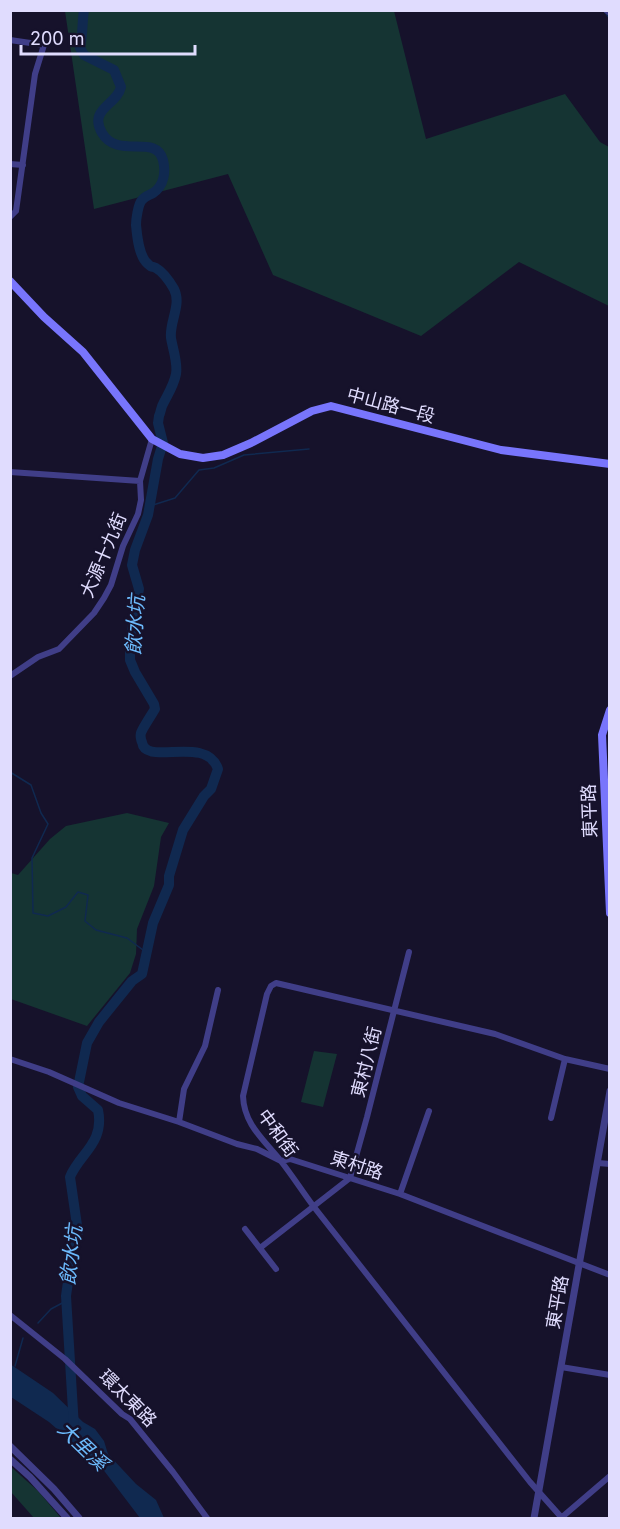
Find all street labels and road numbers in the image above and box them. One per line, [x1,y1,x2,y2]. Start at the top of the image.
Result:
street label: 中山路一段 [345,383,437,427]
street label: 大源十九街 [76,509,130,601]
street label: 東平路 [578,784,600,838]
street label: 東村八街 [347,1025,385,1099]
street label: 中和街 [254,1105,302,1161]
street label: 東村路 [328,1147,386,1183]
street label: 東平路 [542,1274,572,1330]
street label: 環太東路 [95,1365,161,1431]

